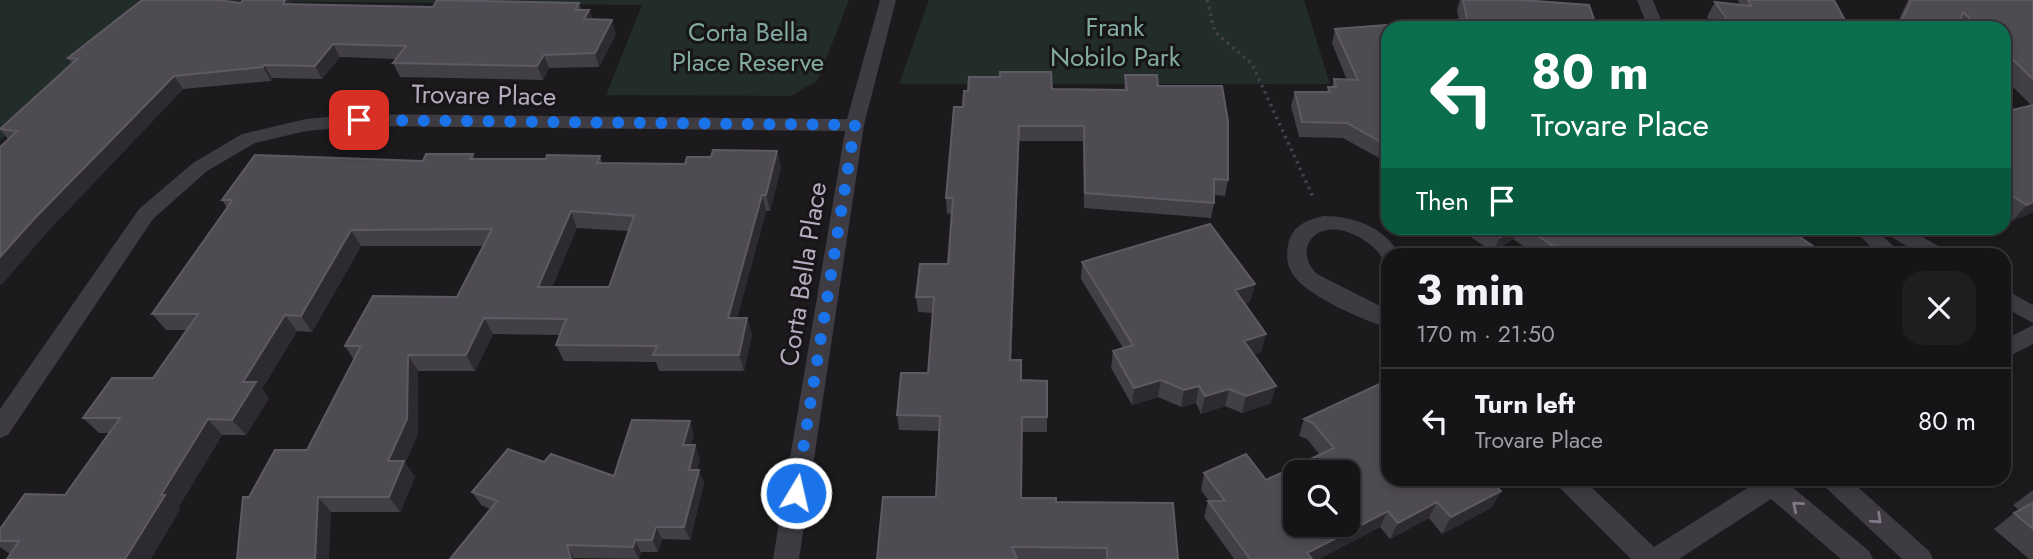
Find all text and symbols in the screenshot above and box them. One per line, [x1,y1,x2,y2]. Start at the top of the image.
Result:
park label: Frank Nobilo Park [1050,8,1181,76]
park label: Corta Bella Place Reserve [672,13,824,81]
text: 80 m [1531,37,1649,107]
icon: left [1416,49,1507,140]
street label: Trovare Place [411,75,557,115]
pin [329,90,389,150]
icon: arrive [340,101,378,139]
text: Trovare Place [1531,102,1709,148]
street label: Corta Bella Place [770,179,836,369]
text: Then [1416,182,1469,220]
icon: arrive [1483,182,1521,220]
text: 3 min [1416,260,1525,321]
button: close [1902,271,1976,345]
text: 170 m · 21:50 [1416,317,1555,351]
text: Turn left [1475,385,1575,423]
icon: left [1416,402,1454,440]
text: 80 m [1918,402,1976,440]
text: Trovare Place [1475,423,1603,457]
position arrow [759,456,833,530]
map controls [1283,460,1360,537]
button: search [1283,460,1360,537]
one-way arrow [1792,502,1805,514]
one-way arrow [1869,511,1882,524]

